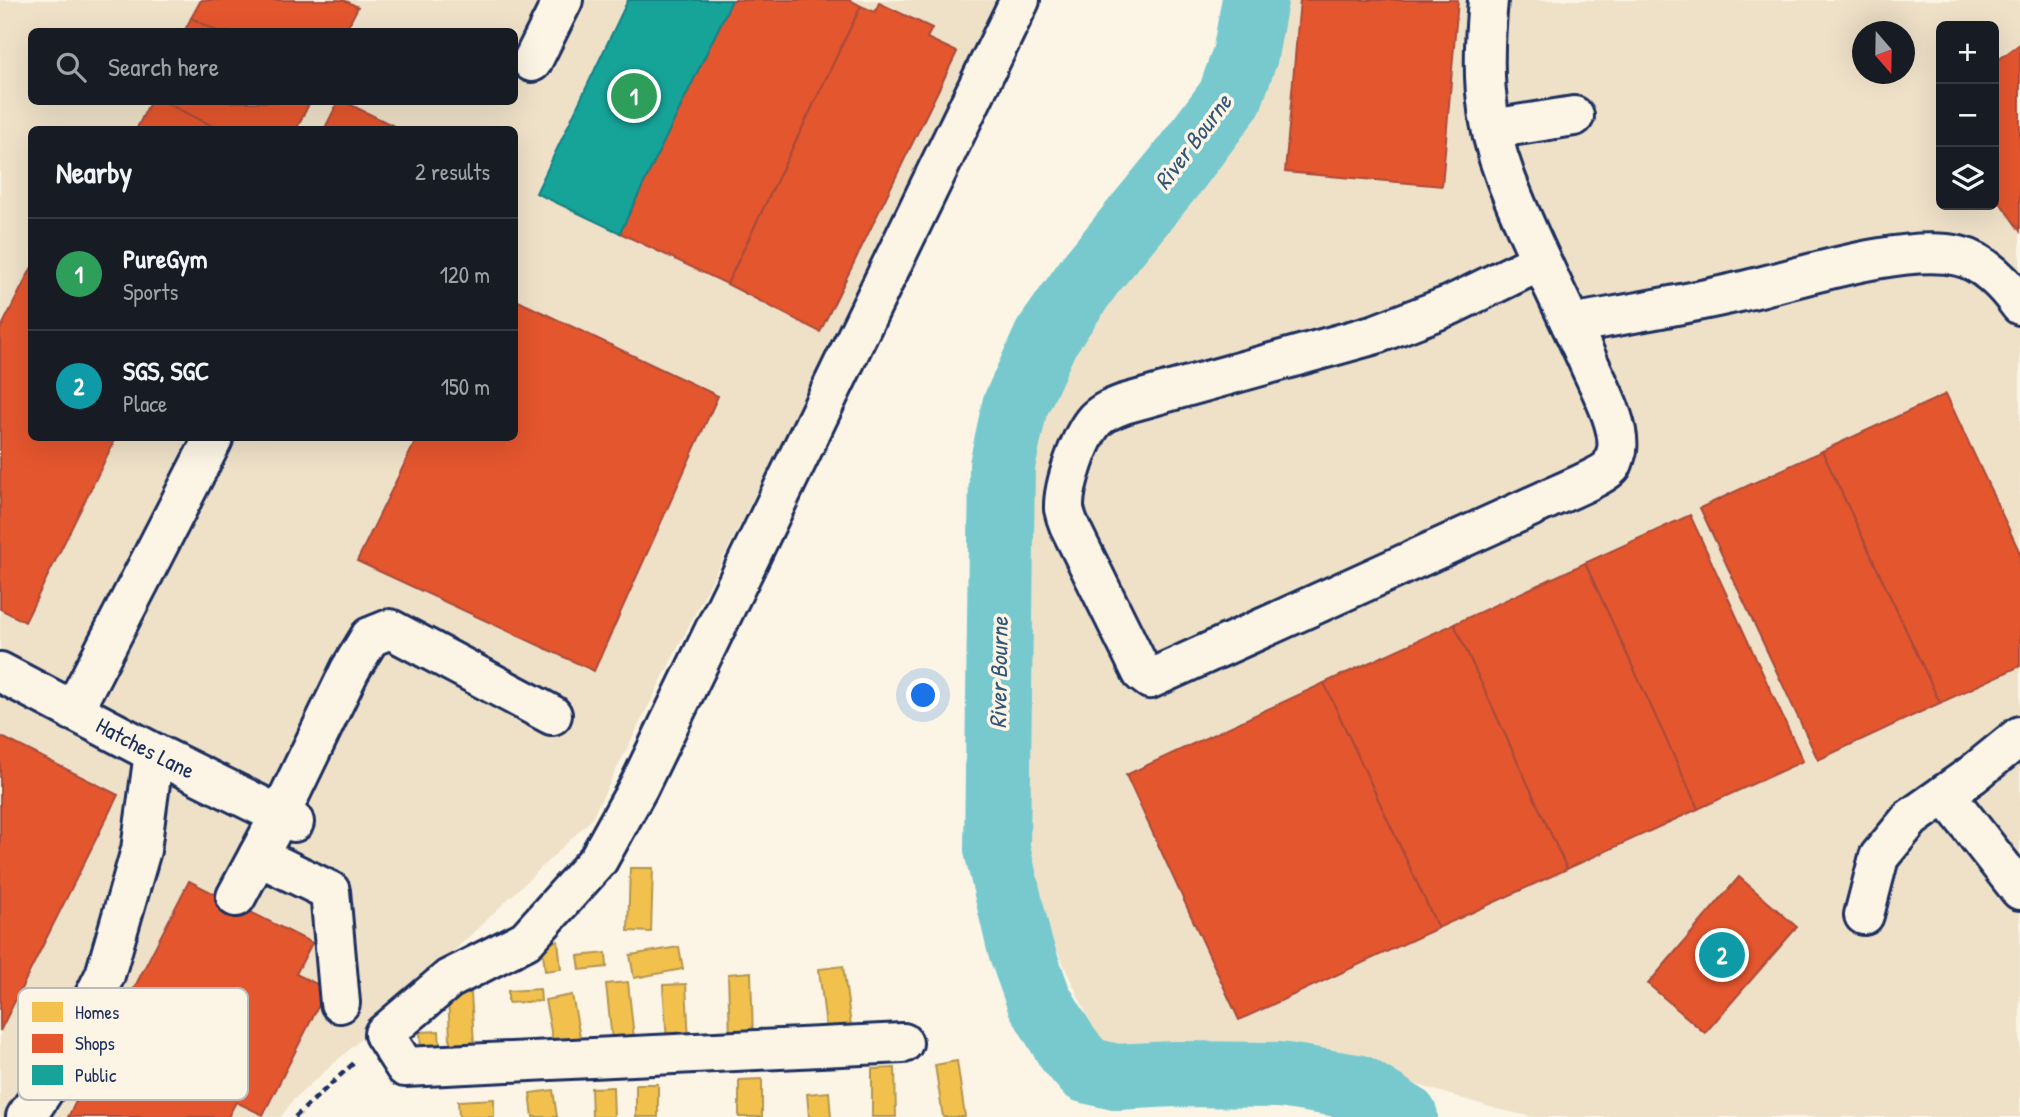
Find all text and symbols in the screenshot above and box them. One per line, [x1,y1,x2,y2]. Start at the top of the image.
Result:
north arrow [1852,21,1915,84]
map controls [1936,21,1999,210]
button: + [1936,21,1999,84]
search box [28,28,518,105]
icon: search [52,48,90,86]
text: Search here [108,49,219,84]
pin: 1 [611,70,657,122]
button: − [1936,84,1999,147]
water label: River Bourne [1146,86,1239,195]
button: layers [1936,147,1999,210]
text: Nearby [56,152,132,192]
text: 2 results [415,156,490,187]
text: PureGym [123,241,207,276]
text: 1 [75,259,83,290]
text: 120 m [440,259,490,290]
text: Sports [123,276,178,307]
text: SGS, SGC [123,353,209,388]
text: 2 [74,371,84,402]
text: 150 m [441,371,490,402]
text: Place [123,388,167,419]
water label: River Bourne [981,616,1015,729]
your location [906,678,940,712]
street label: Hatches Lane [91,709,200,786]
pin: 2 [1699,929,1745,981]
legend [18,988,248,1100]
text: Homes [75,999,119,1025]
text: Shops [75,1030,115,1056]
text: Public [75,1062,117,1088]

